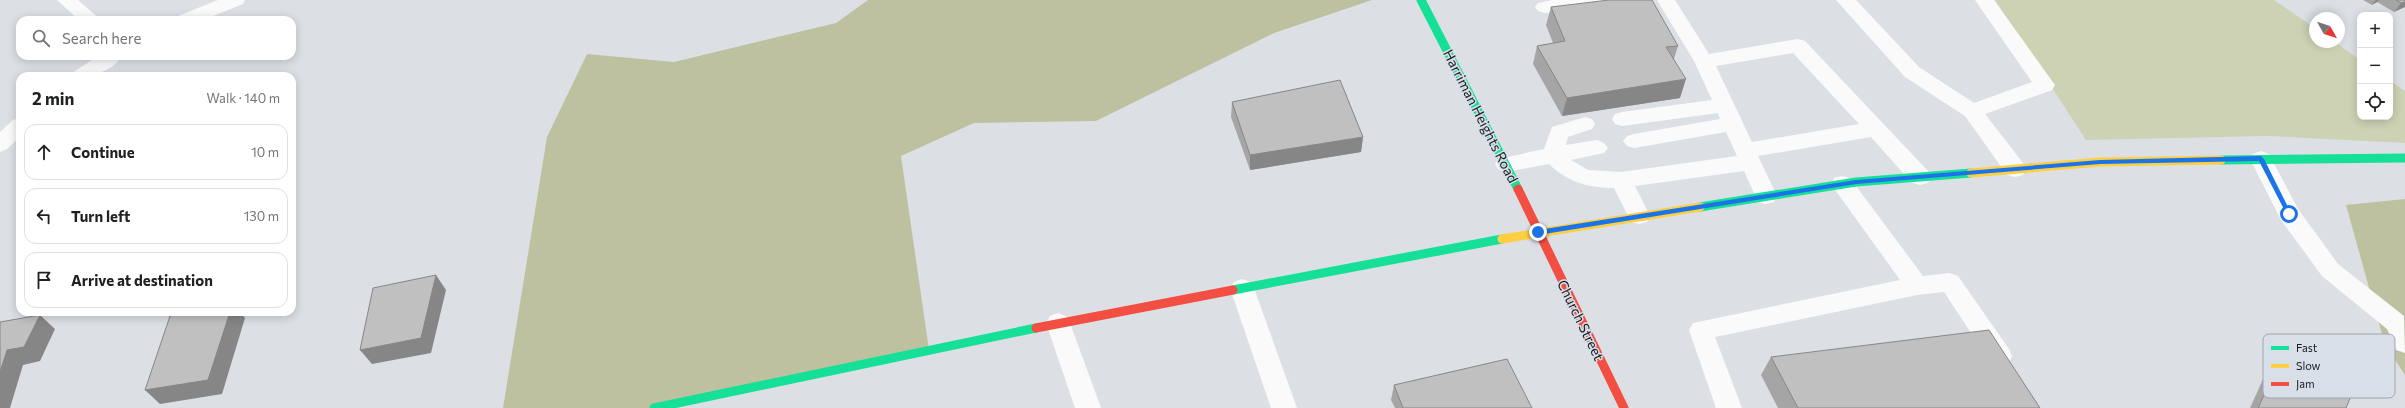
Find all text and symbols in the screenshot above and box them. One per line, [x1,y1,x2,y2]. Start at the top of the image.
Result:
north arrow [2309,12,2345,48]
map controls [2357,12,2393,120]
button: + [2357,12,2393,48]
search box [16,16,296,60]
icon: search [30,27,52,49]
text: Search here [62,29,141,47]
street label: Harriman Heights Road [1440,46,1522,186]
button: − [2357,48,2393,84]
button: locate [2357,84,2393,120]
text: 2 min [32,88,74,109]
text: Walk · 140 m [207,90,280,106]
icon: ahead [33,141,55,163]
text: Continue [71,143,135,161]
text: 10 m [251,144,279,160]
icon: left [33,205,55,227]
route start [2280,205,2298,223]
text: Turn left [71,207,130,225]
text: 130 m [244,208,279,224]
route end [1529,223,1547,241]
icon: arrive [33,269,55,291]
text: Arrive at destination [71,271,213,289]
street label: Church Street [1554,277,1608,363]
legend [2263,334,2395,398]
text: Fast [2296,341,2318,354]
text: Slow [2296,359,2321,372]
text: Jam [2296,377,2315,391]

